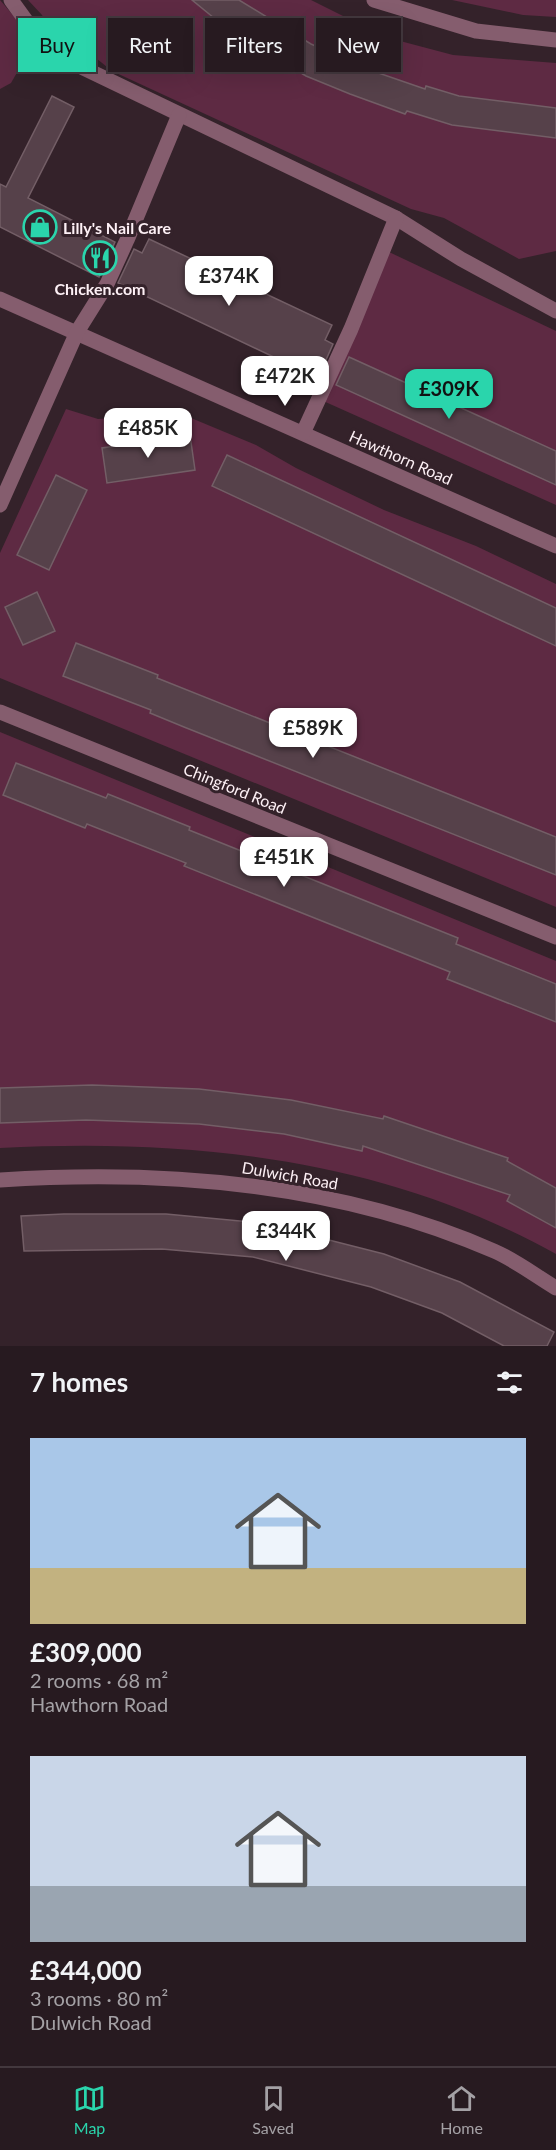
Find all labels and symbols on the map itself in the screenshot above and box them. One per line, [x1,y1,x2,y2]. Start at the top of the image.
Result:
shop icon: Lilly's Nail Care [22,209,58,245]
place label: Lilly's Nail Care [63,218,171,237]
restaurant icon: Chicken.com [82,240,118,276]
pin: £374K [187,256,271,307]
place label: Chicken.com [54,279,146,298]
pin: £472K [243,356,327,407]
pin: £309K [407,369,491,420]
pin: £485K [106,408,190,459]
street label: Hawthorn Road [347,426,455,488]
pin: £589K [271,708,355,759]
street label: Chingford Road [181,759,289,817]
pin: £451K [242,837,326,888]
street label: Dulwich Road [240,1157,340,1193]
pin: £344K [244,1211,328,1262]

